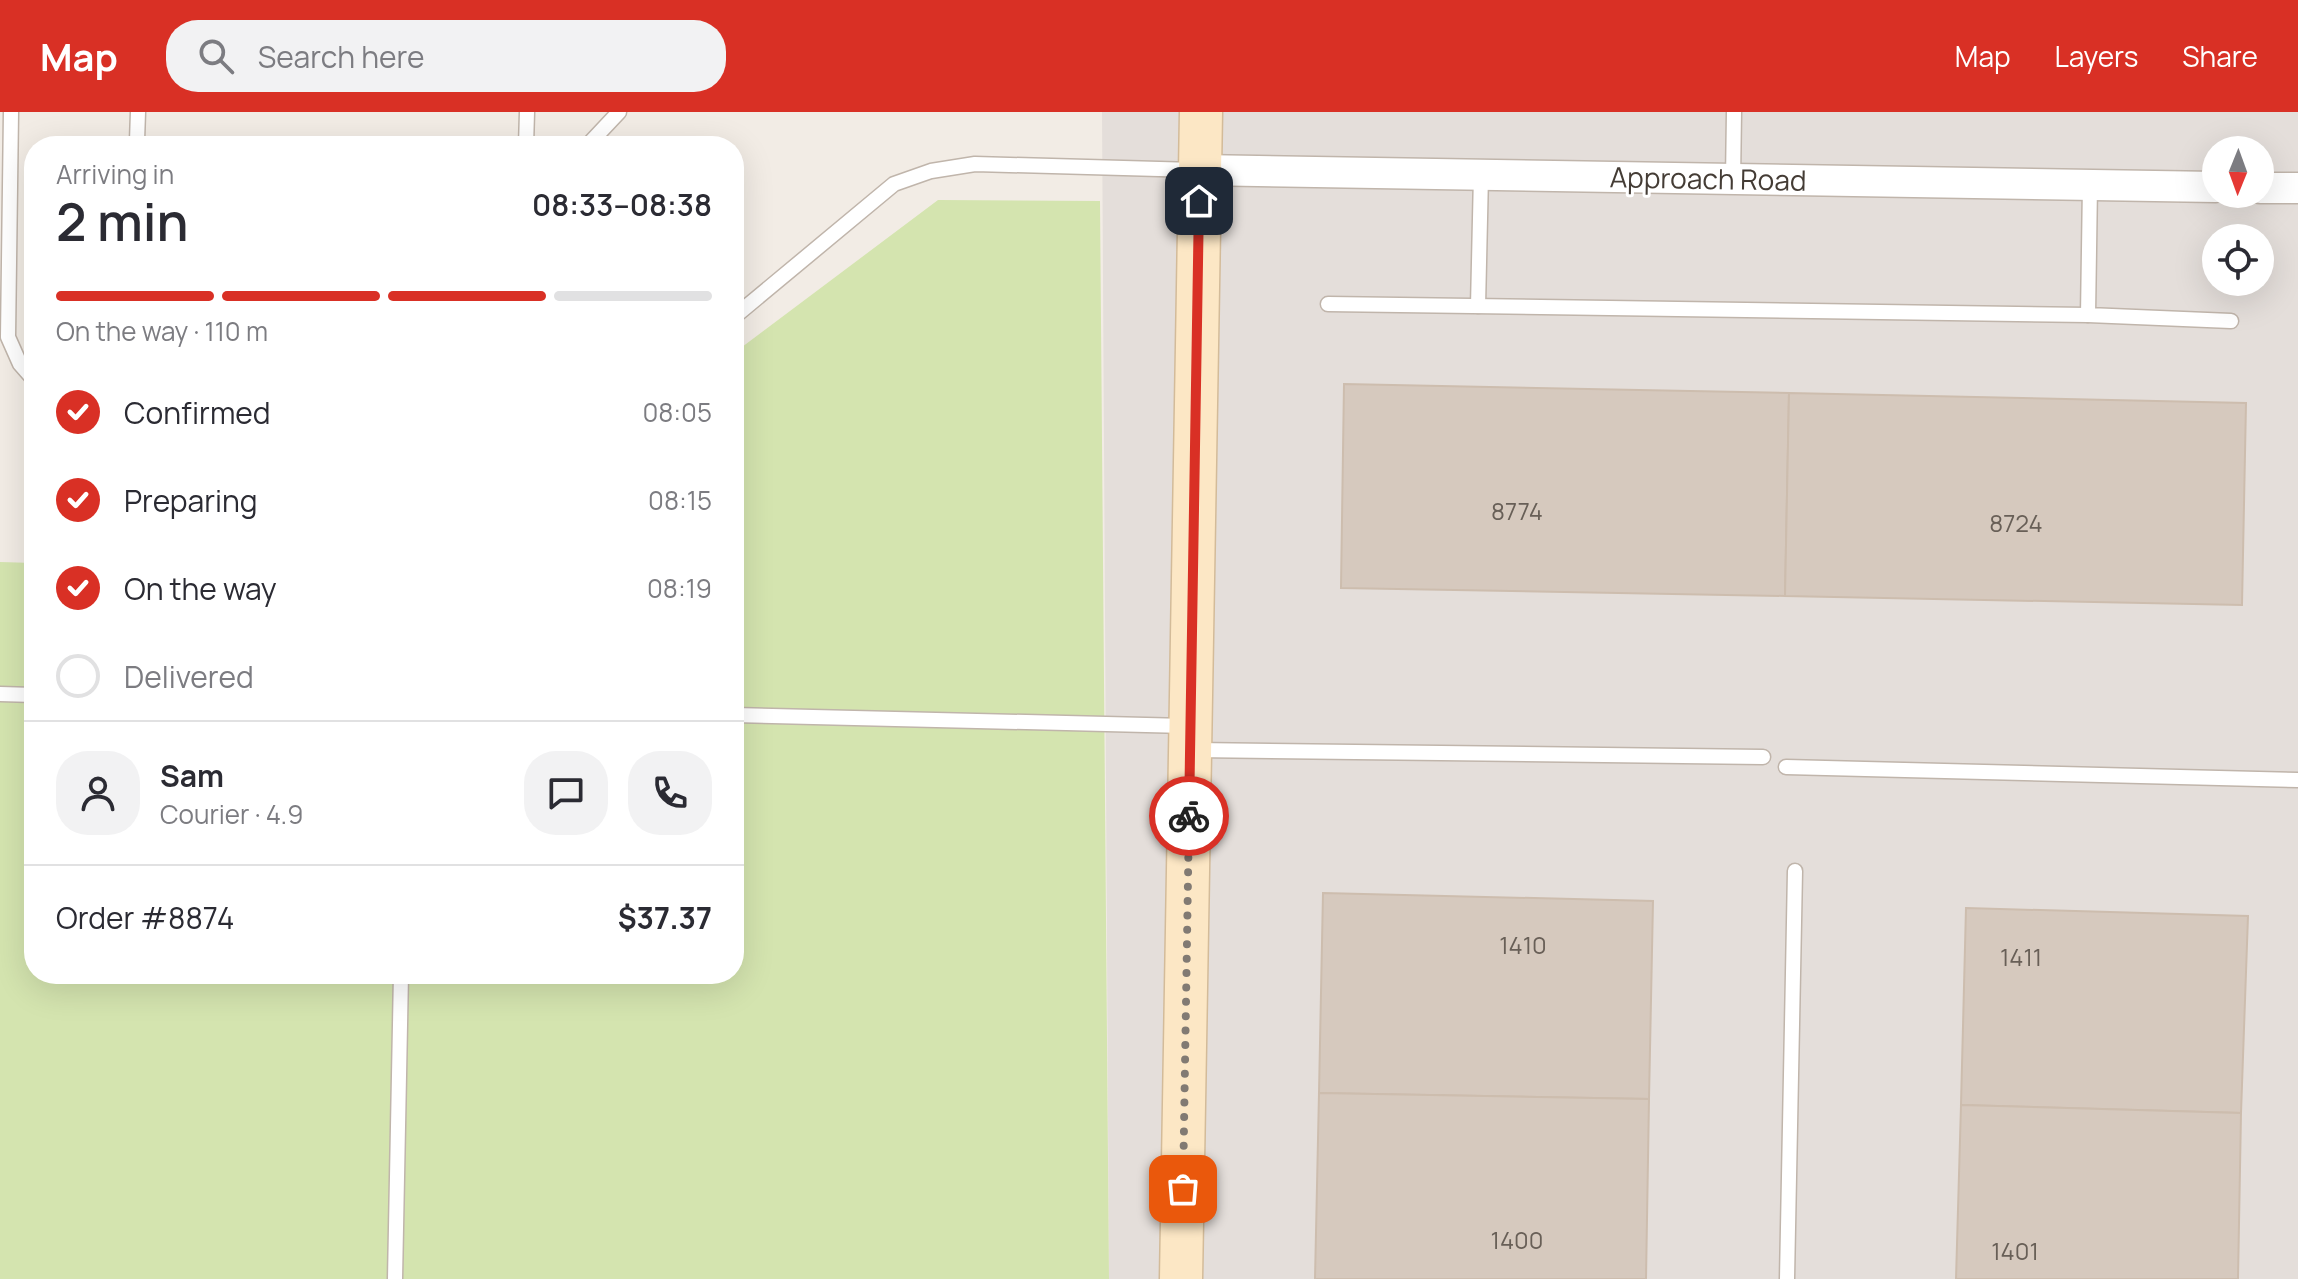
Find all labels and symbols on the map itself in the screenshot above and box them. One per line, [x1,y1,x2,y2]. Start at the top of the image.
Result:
north arrow [2202,136,2274,208]
street label: Approach Road [1609,157,1807,199]
pin [1165,167,1233,235]
house number: 8774 [1491,494,1543,527]
house number: 8724 [1989,506,2043,539]
courier [1149,776,1229,856]
house number: 1410 [1499,928,1547,961]
house number: 1411 [2000,940,2042,973]
pin [1149,1155,1217,1223]
house number: 1400 [1491,1223,1543,1256]
house number: 1401 [1991,1234,2039,1267]

